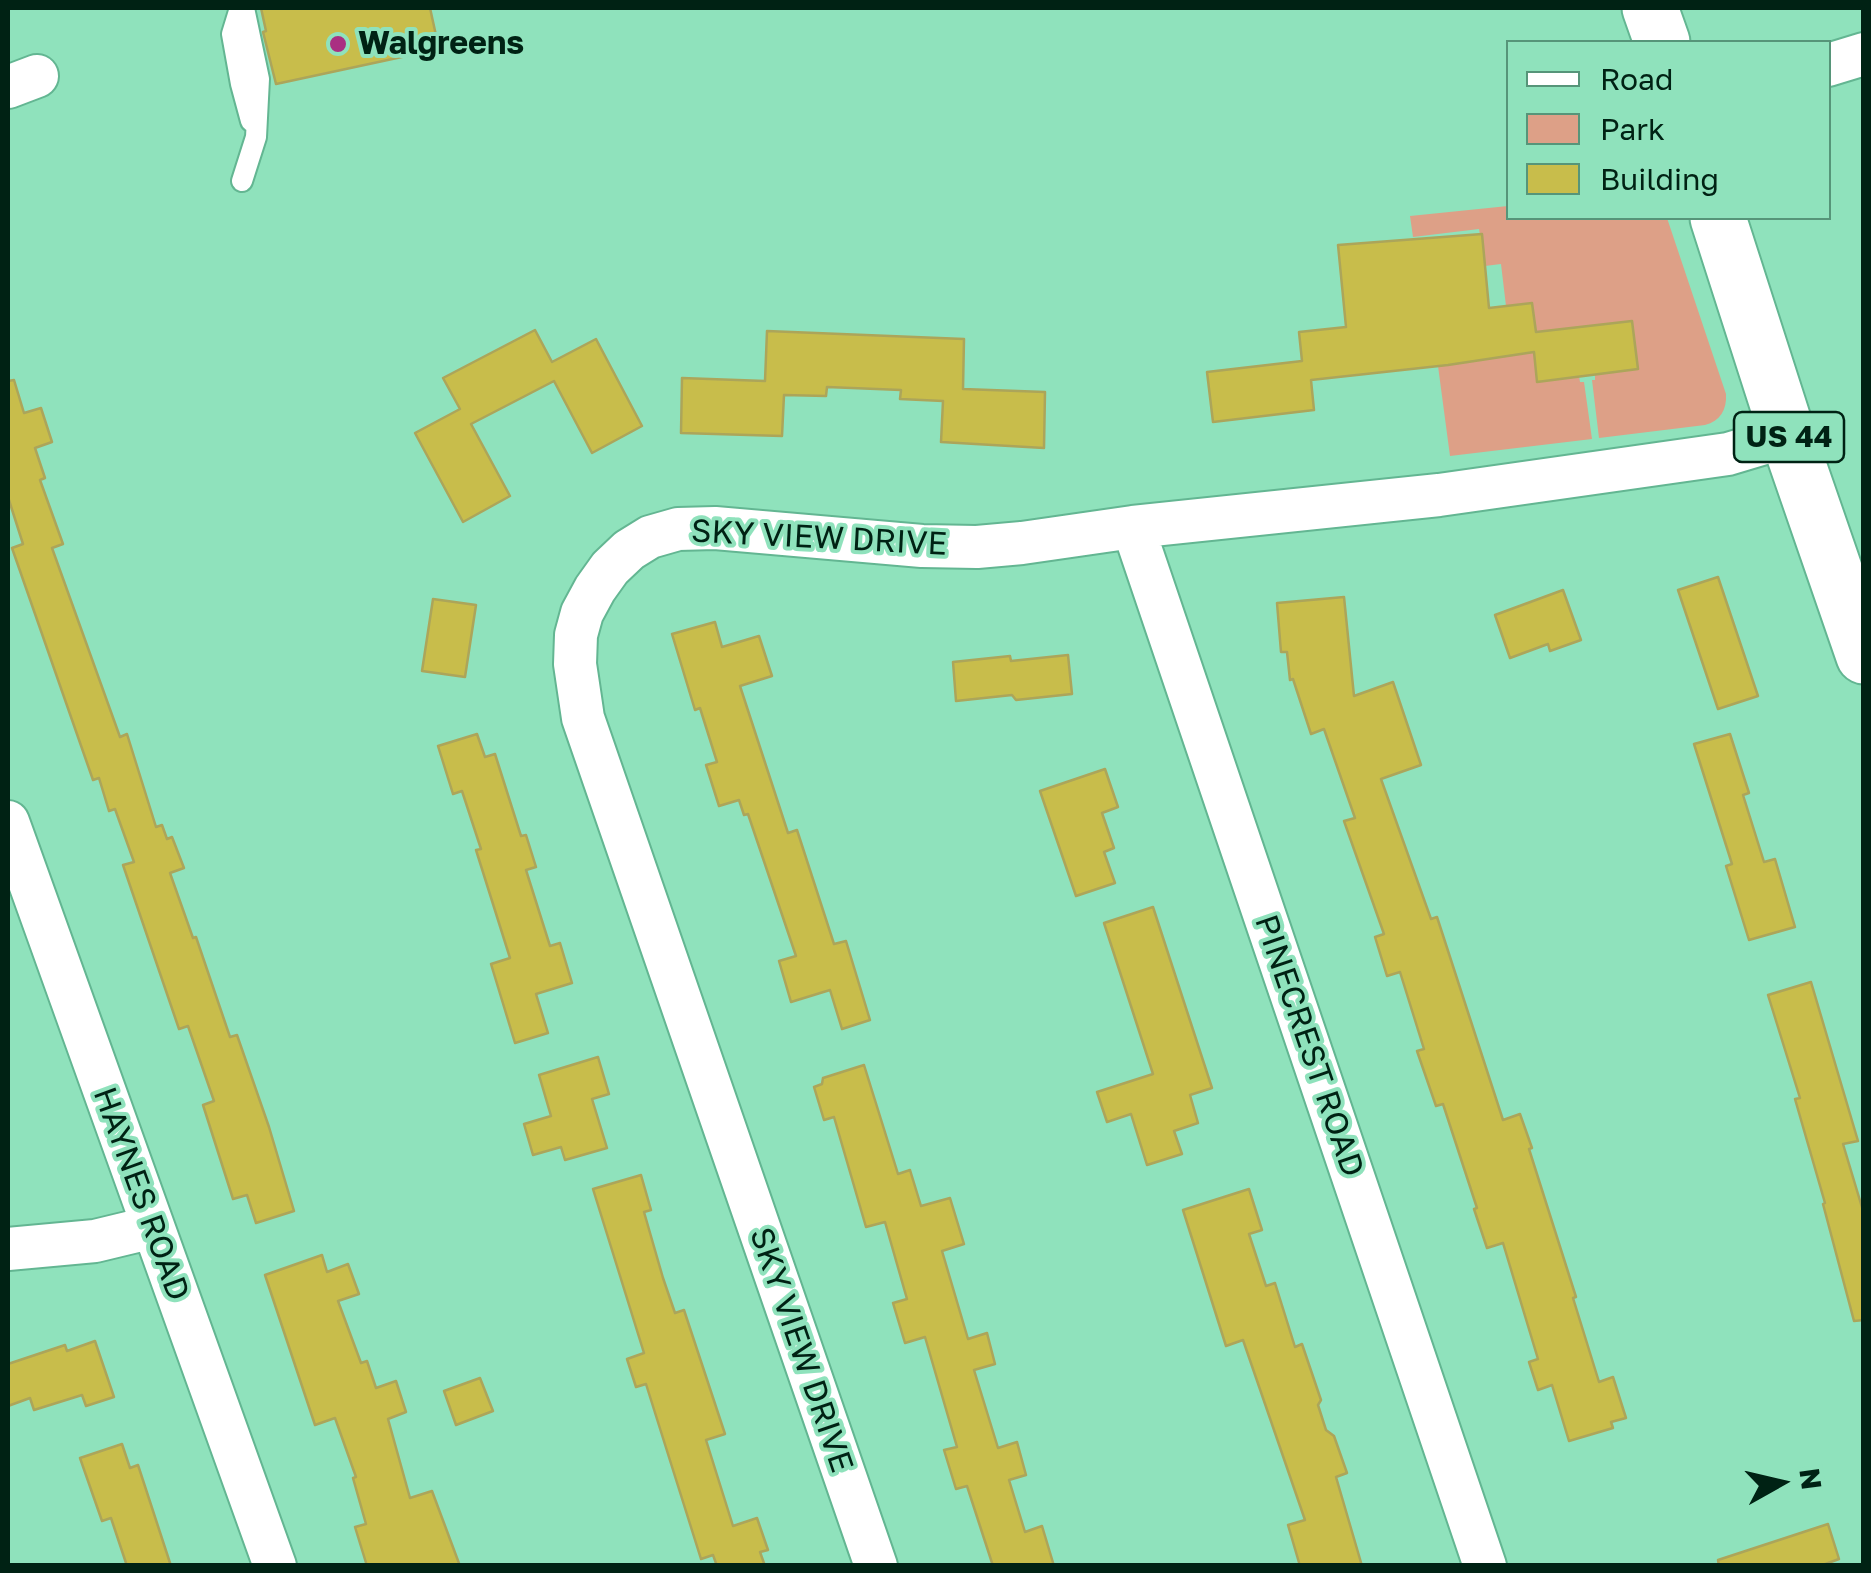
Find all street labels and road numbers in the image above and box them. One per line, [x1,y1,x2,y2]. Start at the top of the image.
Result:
road number: US 44 [1734,412,1844,462]
street label: SKY VIEW DRIVE [690,512,948,564]
street label: PINECREST ROAD [1246,910,1372,1182]
street label: HAYNES ROAD [85,1082,197,1306]
street label: SKY VIEW DRIVE [741,1223,861,1477]

